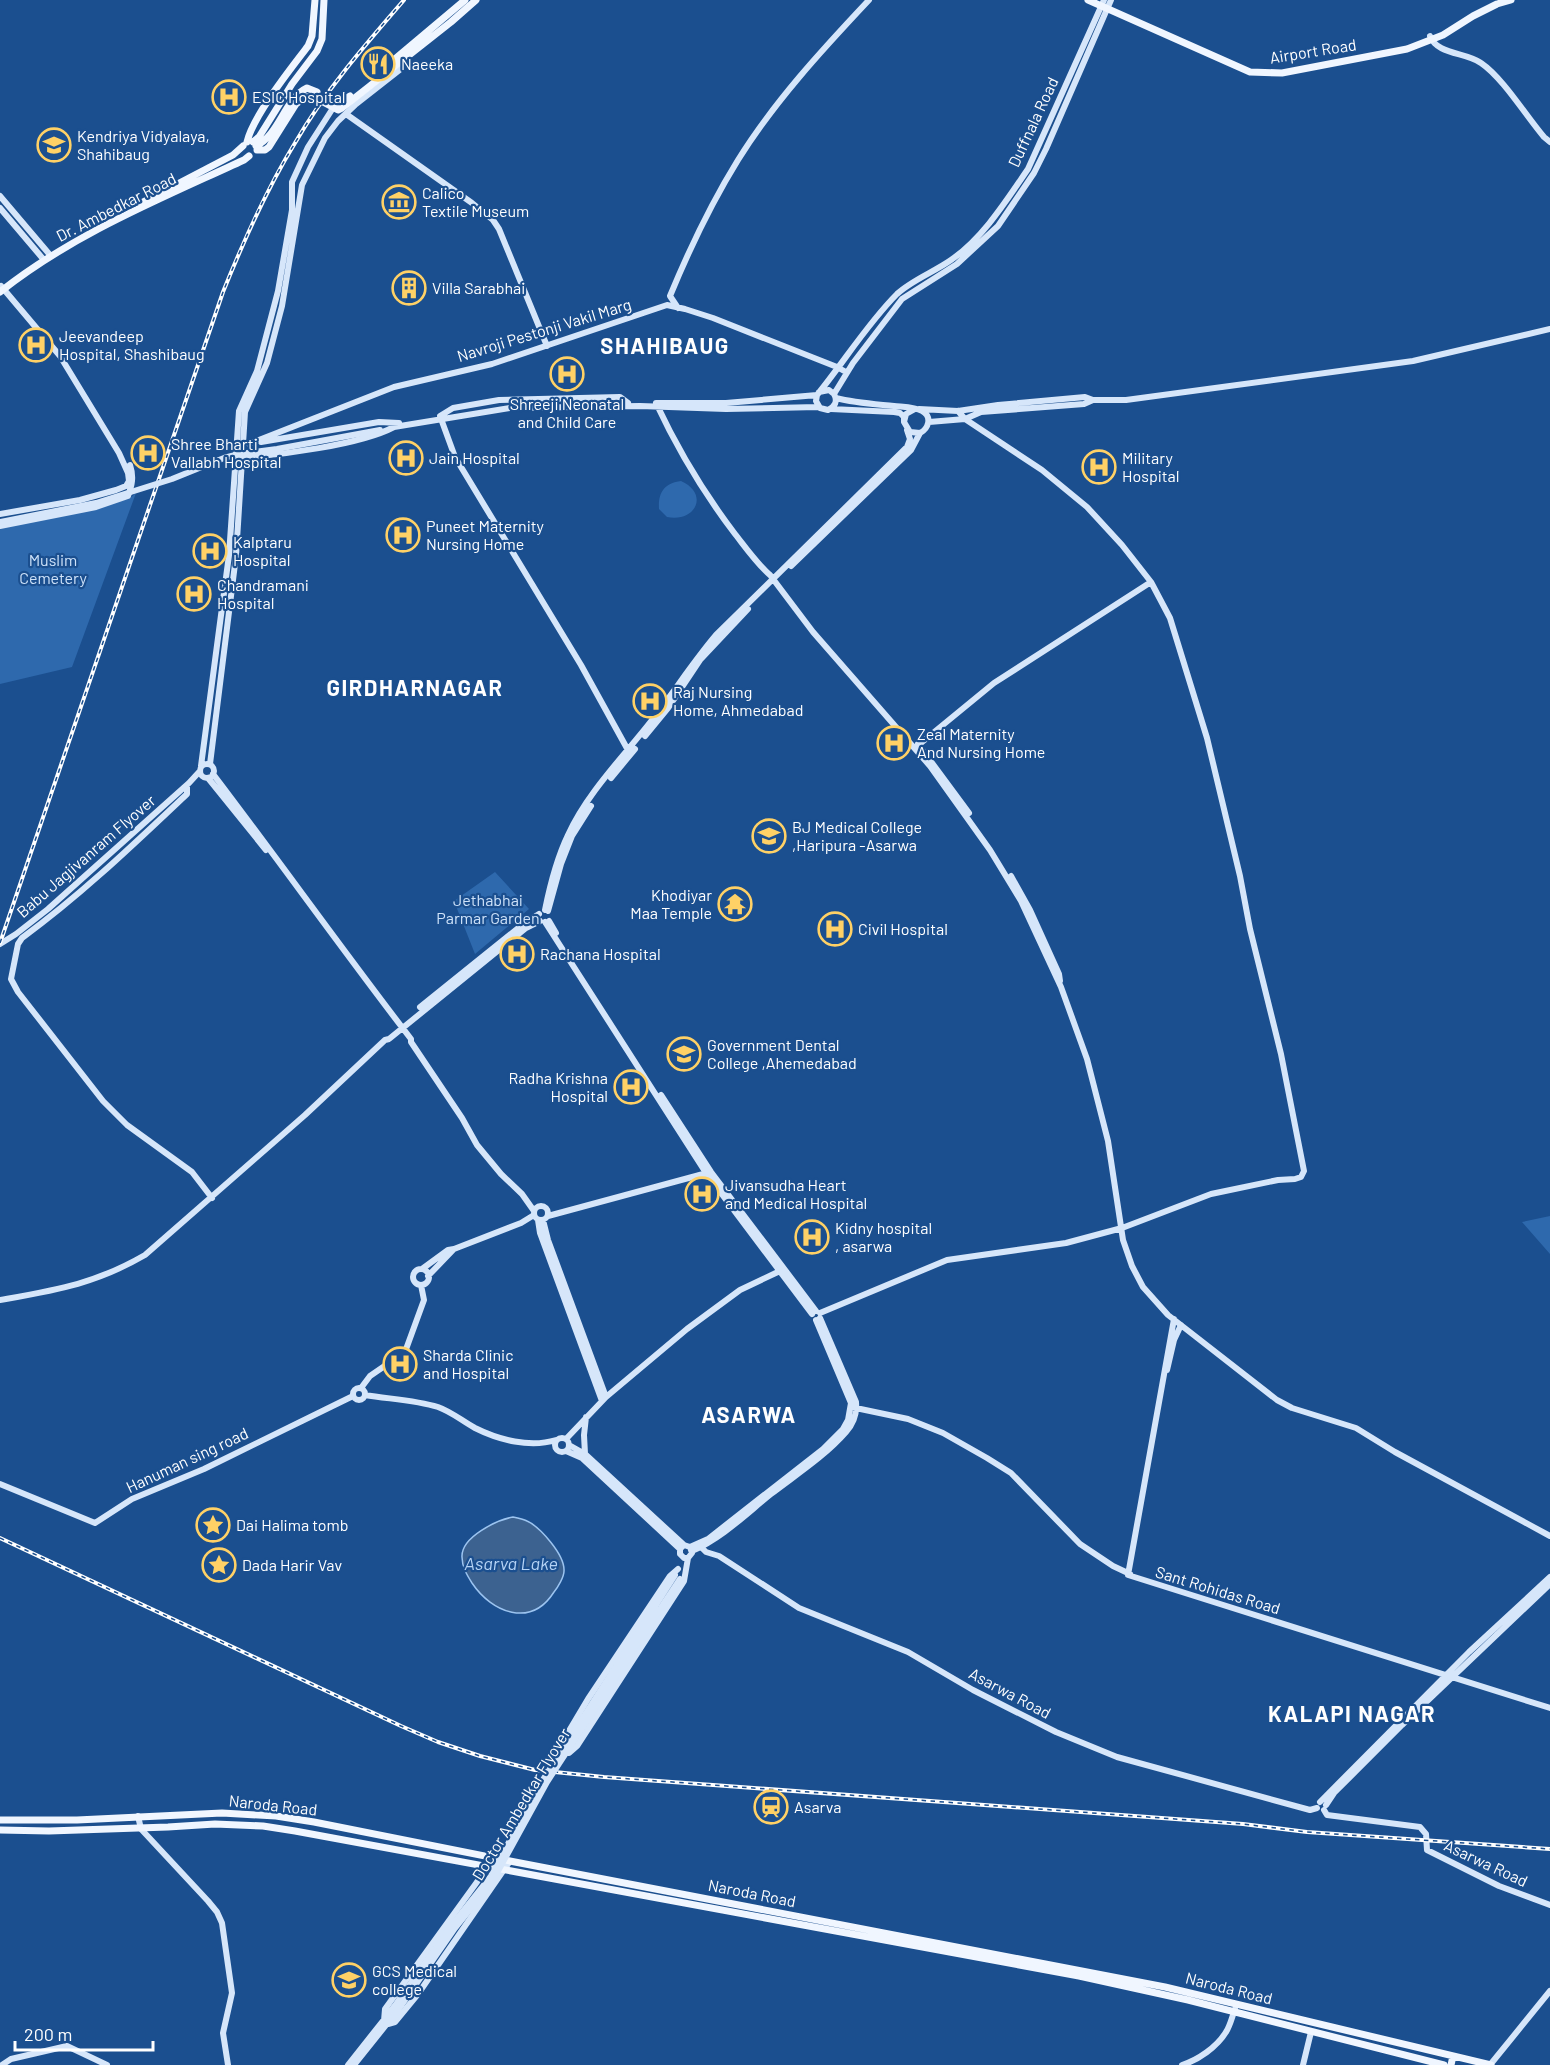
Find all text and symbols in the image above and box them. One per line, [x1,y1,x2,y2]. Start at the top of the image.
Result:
street label: Airport Road [1268,34,1358,67]
restaurant icon: Naeeka [360,46,396,82]
place label: Naeeka [401,54,453,73]
street label: Duffnala Road [1003,74,1062,170]
hospital icon: ESIC Hospital [211,79,247,115]
place label: ESIC Hospital [252,87,346,106]
place label: Kendriya Vidyalaya, Shahibaug [77,126,210,163]
school or university icon: Kendriya Vidyalaya, Shahibaug [36,127,72,163]
street label: Dr. Ambedkar Road [53,168,179,245]
place label: Calico Textile Museum [422,183,529,220]
museum icon: Calico Textile Museum [381,184,417,220]
building icon: Villa Sarabhai [391,270,427,306]
place label: Villa Sarabhai [432,278,525,297]
street label: Navroji Pestonji Vakil Marg [454,294,633,365]
place label: Jeevandeep Hospital, Shashibaug [59,326,205,363]
hospital icon: Jeevandeep Hospital, Shashibaug [18,327,54,363]
district label: SHAHIBAUG [600,332,730,358]
hospital icon: Shreeji Neonatal and Child Care [549,356,585,392]
place label: Shreeji Neonatal and Child Care [510,394,624,431]
place label: Shree Bharti Vallabh Hospital [171,434,281,471]
hospital icon: Shree Bharti Vallabh Hospital [130,435,166,471]
hospital icon: Jain Hospital [388,440,424,476]
place label: Jain Hospital [429,448,520,467]
place label: Military Hospital [1122,448,1179,485]
hospital icon: Military Hospital [1081,449,1117,485]
place label: Puneet Maternity Nursing Home [426,516,545,553]
hospital icon: Puneet Maternity Nursing Home [385,517,421,553]
place label: Kalptaru Hospital [233,532,292,569]
hospital icon: Kalptaru Hospital [192,533,228,569]
park label: Muslim Cemetery [19,550,87,587]
place label: Chandramani Hospital [217,575,309,612]
hospital icon: Chandramani Hospital [176,576,212,612]
district label: GIRDHARNAGAR [327,674,503,700]
place label: Raj Nursing Home, Ahmedabad [673,682,803,719]
hospital icon: Raj Nursing Home, Ahmedabad [632,683,668,719]
place label: Zeal Maternity And Nursing Home [917,724,1045,761]
hospital icon: Zeal Maternity And Nursing Home [876,725,912,761]
street label: Babu Jagjivanram Flyover [13,790,159,921]
place label: BJ Medical College ,Haripura -Asarwa [792,817,922,854]
school or university icon: BJ Medical College ,Haripura -Asarwa [751,818,787,854]
place label: Khodiyar Maa Temple [630,885,712,922]
temple icon: Khodiyar Maa Temple [717,886,753,922]
park label: Jethabhai Parmar Garden [436,890,540,927]
hospital icon: Civil Hospital [817,911,853,947]
place label: Civil Hospital [858,919,948,938]
hospital icon: Rachana Hospital [499,936,535,972]
place label: Rachana Hospital [540,944,661,963]
place label: Government Dental College ,Ahemedabad [707,1035,857,1072]
school or university icon: Government Dental College ,Ahemedabad [666,1036,702,1072]
place label: Radha Krishna Hospital [508,1068,608,1105]
hospital icon: Radha Krishna Hospital [613,1069,649,1105]
place label: Jivansudha Heart and Medical Hospital [725,1175,867,1212]
hospital icon: Jivansudha Heart and Medical Hospital [684,1176,720,1212]
place label: Kidny hospital , asarwa [835,1218,932,1255]
hospital icon: Kidny hospital , asarwa [794,1219,830,1255]
place label: Sharda Clinic and Hospital [423,1345,514,1382]
hospital icon: Sharda Clinic and Hospital [382,1346,418,1382]
district label: ASARWA [701,1401,797,1427]
street label: Hanuman sing road [123,1423,251,1496]
place icon: Dai Halima tomb [195,1507,231,1543]
place label: Dai Halima tomb [236,1515,349,1534]
place icon: Dada Harir Vav [201,1547,237,1583]
water label: Asarva Lake [464,1552,558,1574]
place label: Dada Harir Vav [242,1555,342,1574]
street label: Sant Rohidas Road [1153,1562,1283,1618]
street label: Asarwa Road [966,1663,1054,1722]
district label: KALAPI NAGAR [1268,1700,1436,1726]
street label: Doctor Ambedkar Flyover [468,1724,574,1883]
station icon: Asarva [753,1789,789,1825]
street label: Naroda Road [228,1790,318,1819]
place label: Asarva [794,1797,841,1816]
street label: Asarwa Road [1441,1835,1531,1890]
street label: Naroda Road [707,1875,798,1910]
place label: GCS Medical college [372,1961,457,1998]
school or university icon: GCS Medical college [331,1962,367,1998]
street label: Naroda Road [1184,1968,1275,2007]
scale bar [15,2014,153,2052]
text: 200 m [24,2023,72,2045]

